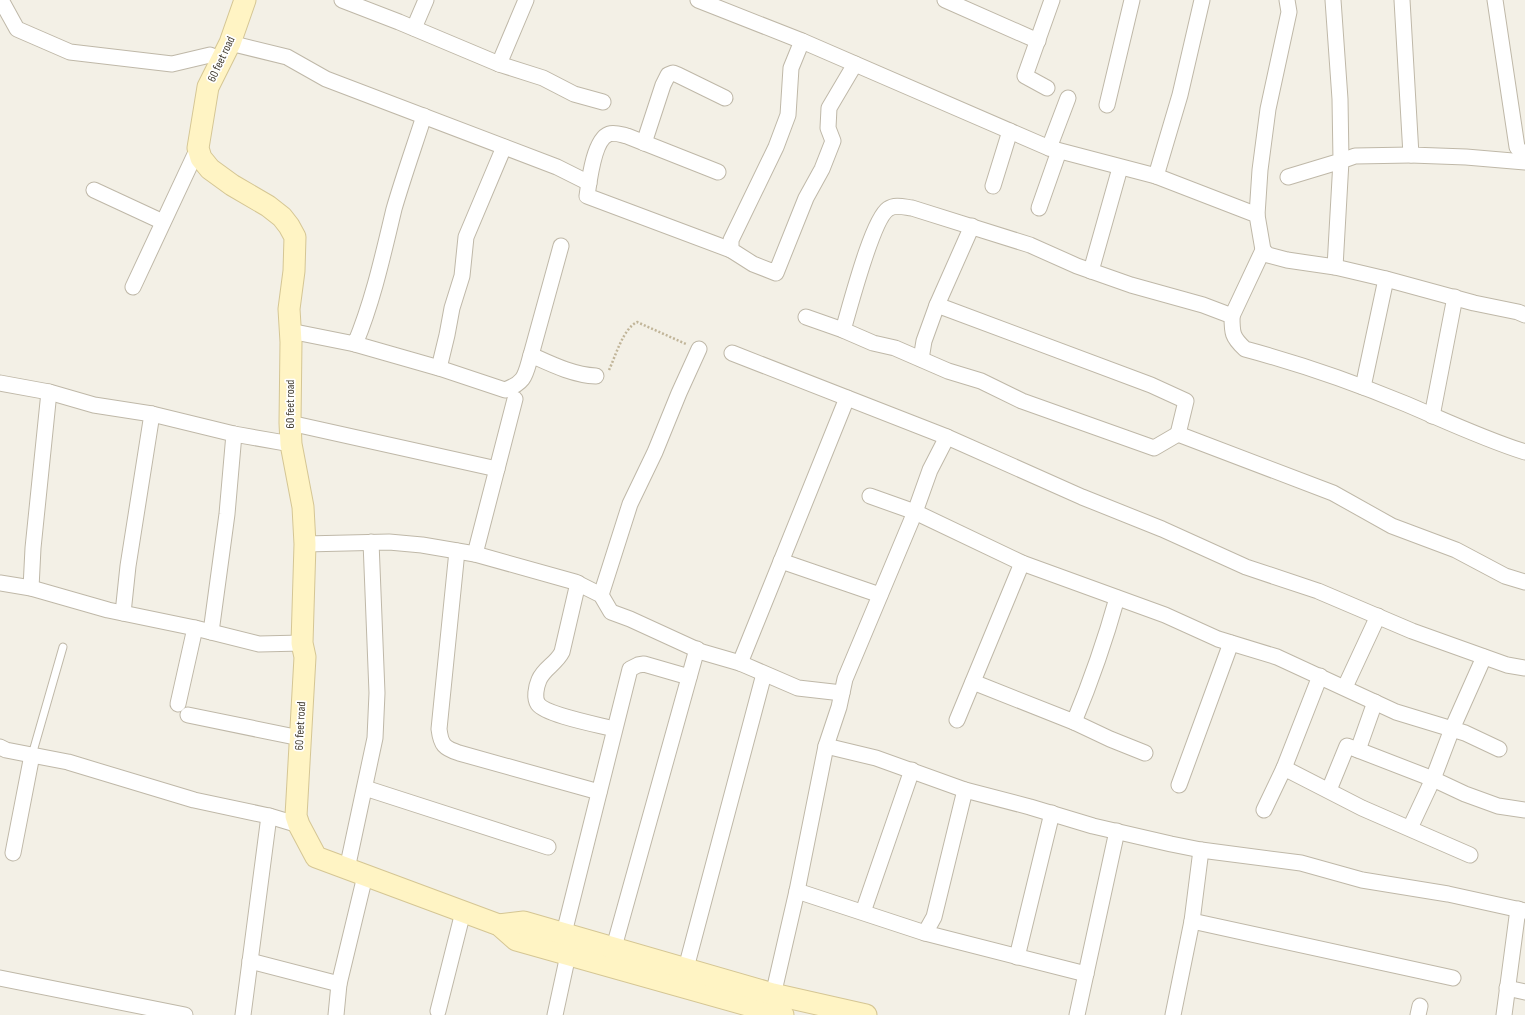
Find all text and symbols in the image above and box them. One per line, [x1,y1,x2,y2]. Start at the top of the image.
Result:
street label: 60 feet road [204,34,239,84]
street label: 60 feet road [283,380,298,428]
street label: 60 feet road [292,701,309,751]

